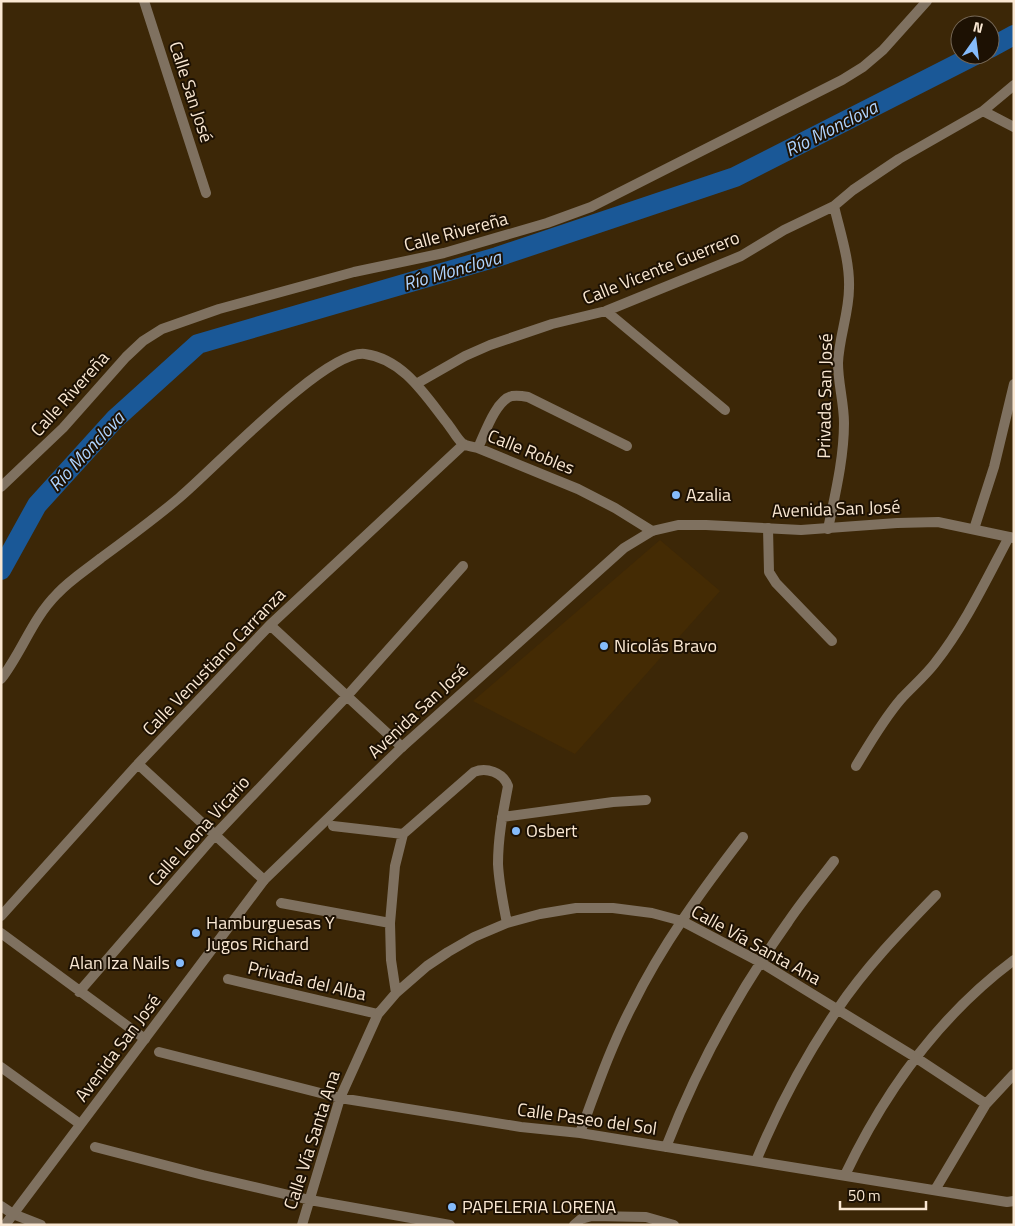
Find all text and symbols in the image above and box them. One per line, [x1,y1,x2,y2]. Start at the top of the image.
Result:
north arrow [950,15,1000,65]
text: N [971,16,986,38]
street label: Calle San José [162,38,220,146]
water label: Río Monclova [779,91,884,163]
street label: Calle Rivereña [401,205,511,258]
street label: Calle Vicente Guerrero [578,224,743,311]
water label: Río Monclova [400,241,506,297]
street label: Privada San José [810,333,839,459]
street label: Calle Rivereña [24,345,115,442]
water label: Río Monclova [41,403,132,497]
street label: Calle Robles [484,422,579,481]
place label: Azalia [686,481,731,508]
marker: Azalia [670,489,682,501]
street label: Avenida San José [771,493,901,524]
street label: Calle Venustiano Carranza [136,582,292,742]
place label: Nicolás Bravo [614,632,717,659]
marker: Nicolás Bravo [598,640,610,652]
street label: Avenida San José [361,657,474,764]
street label: Calle Leona Vicario [141,769,256,892]
place label: Osbert [526,817,578,844]
marker: Osbert [510,825,522,837]
street label: Calle Vía Santa Ana [686,898,826,991]
place label: Hamburguesas Y Jugos Richard [206,909,335,957]
marker: Hamburguesas Y Jugos Richard [190,927,202,939]
place label: Alan Iza Nails [69,949,170,976]
street label: Privada del Alba [245,954,369,1007]
marker: Alan Iza Nails [174,957,186,969]
street label: Avenida San José [68,988,167,1107]
street label: Calle Vía Santa Ana [276,1067,347,1213]
street label: Calle Paseo del Sol [515,1095,659,1142]
scale bar [840,1178,926,1210]
text: 50 m [848,1184,881,1207]
place label: PAPELERIA LORENA [462,1193,617,1220]
marker: PAPELERIA LORENA [446,1201,458,1213]

